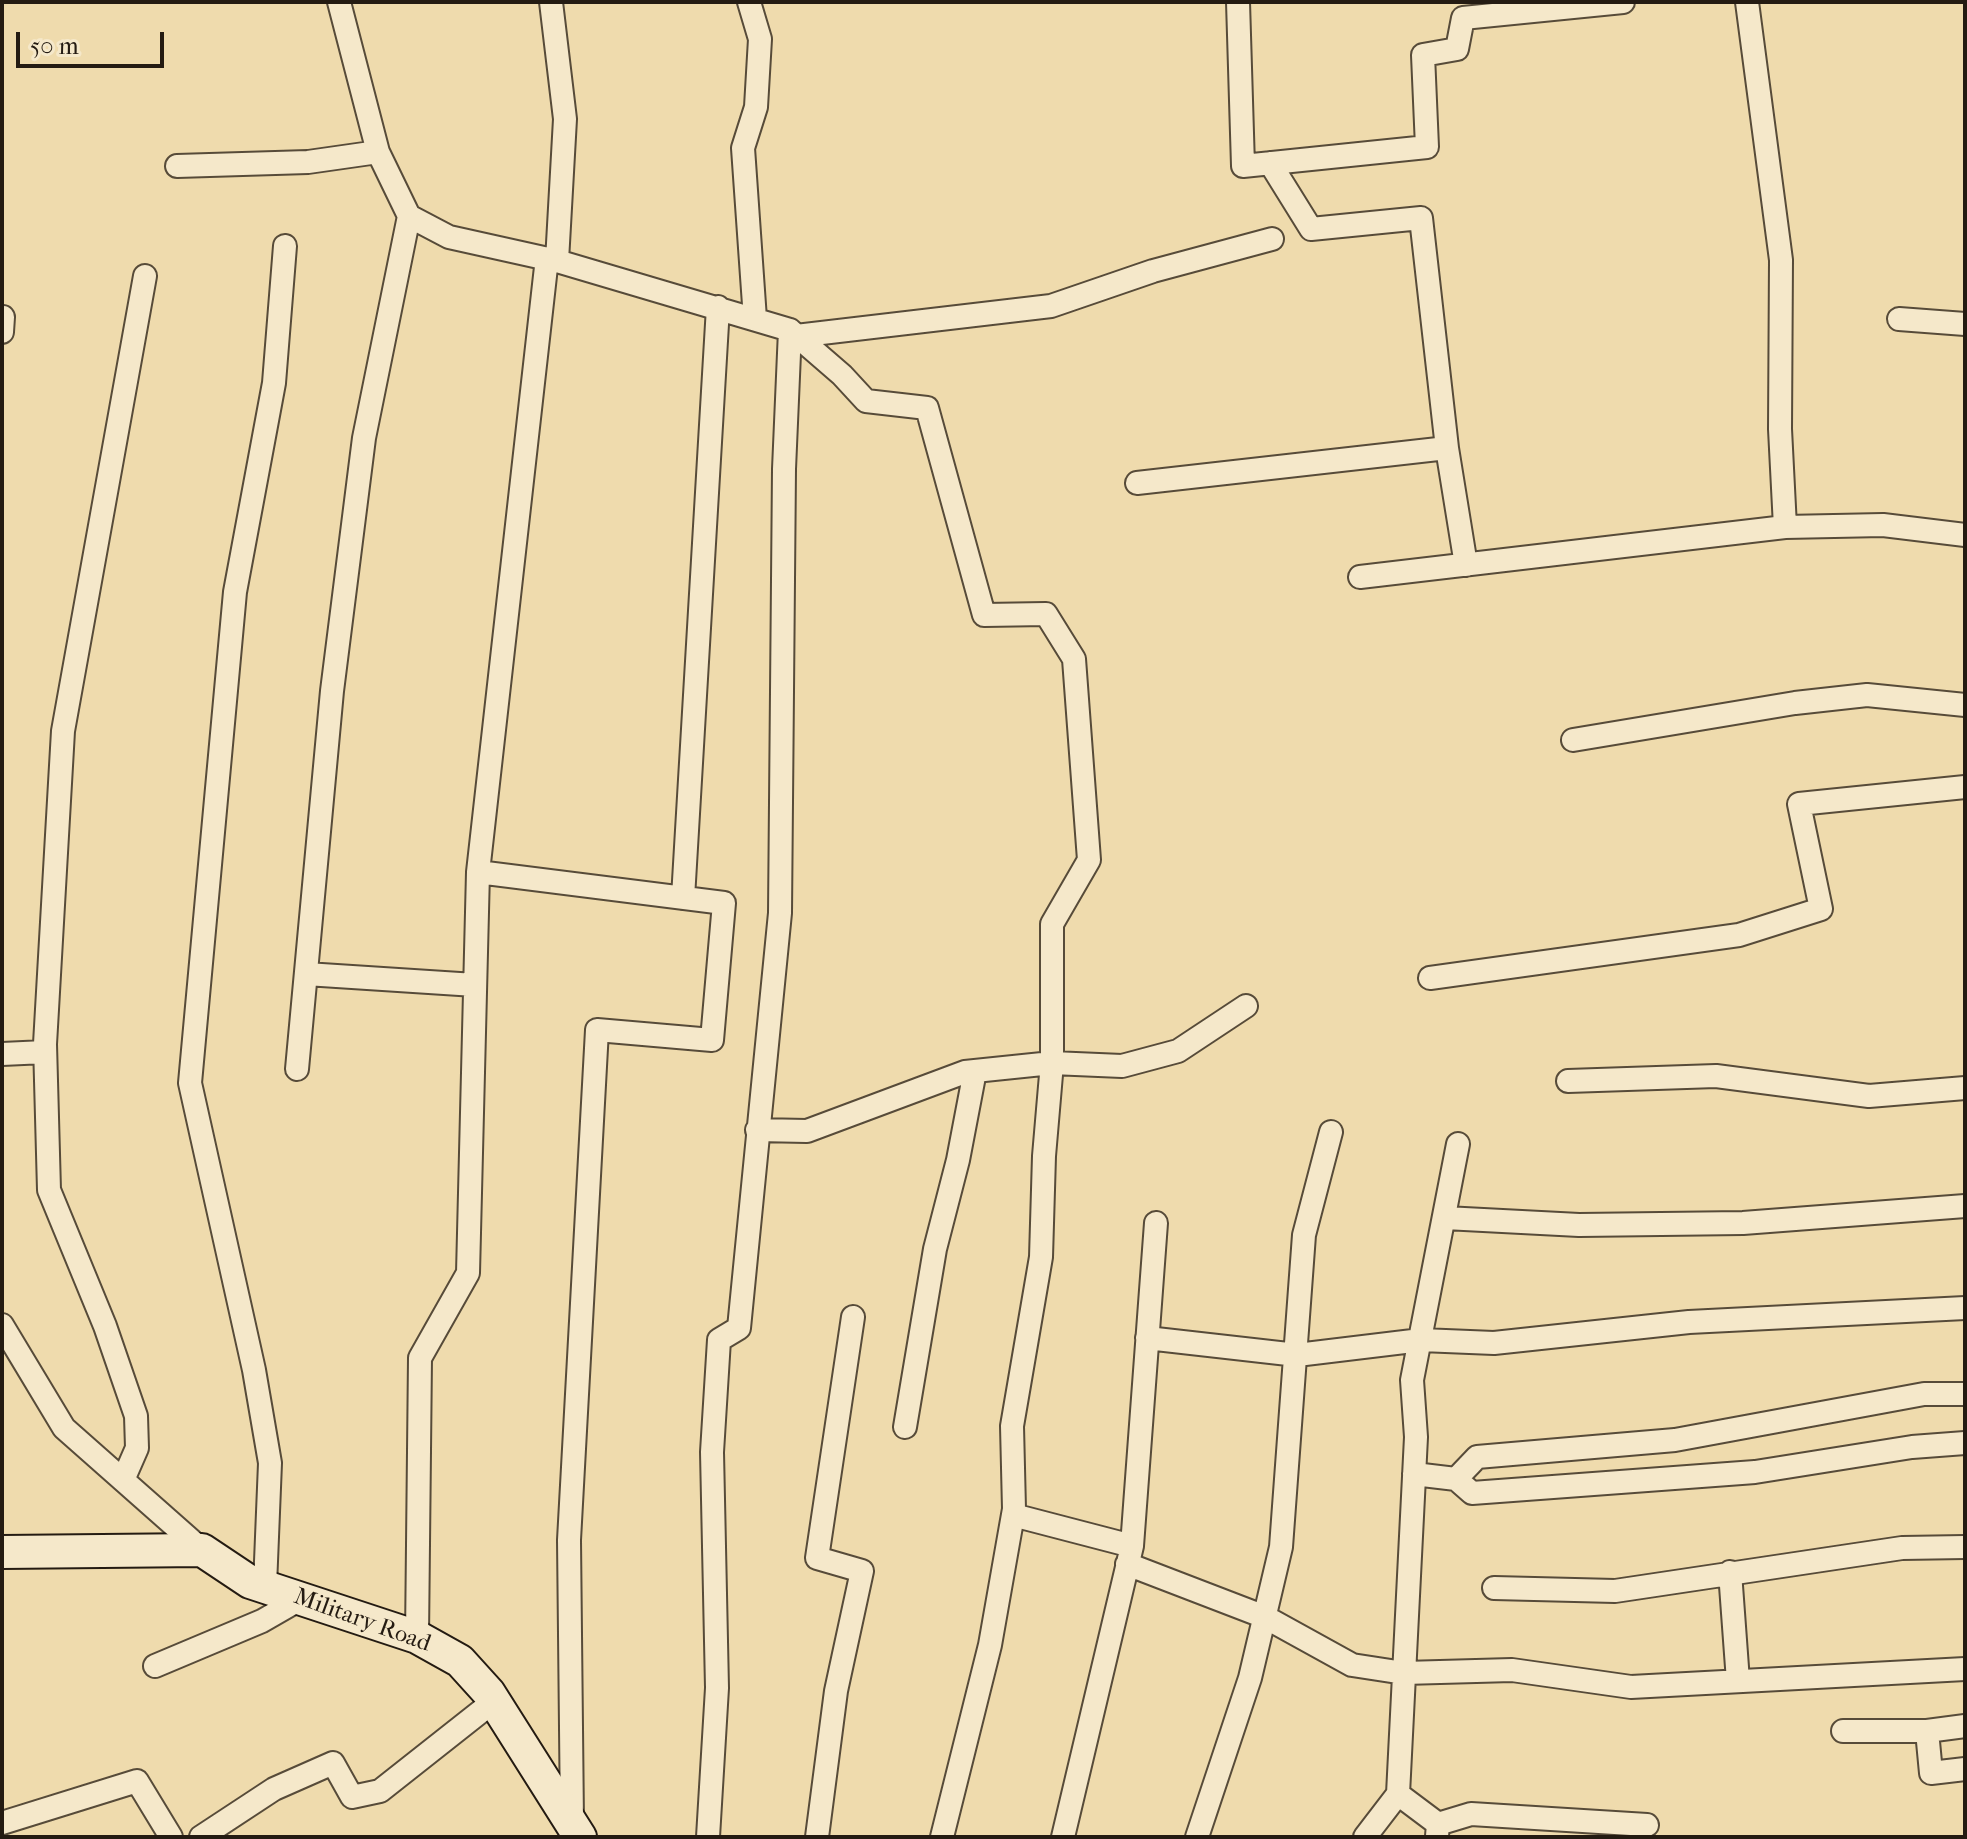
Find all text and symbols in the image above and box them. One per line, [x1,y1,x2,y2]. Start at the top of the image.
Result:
scale bar [20,16,168,66]
text: 50 m [30,32,79,60]
street label: Military Road [289,1583,435,1659]

